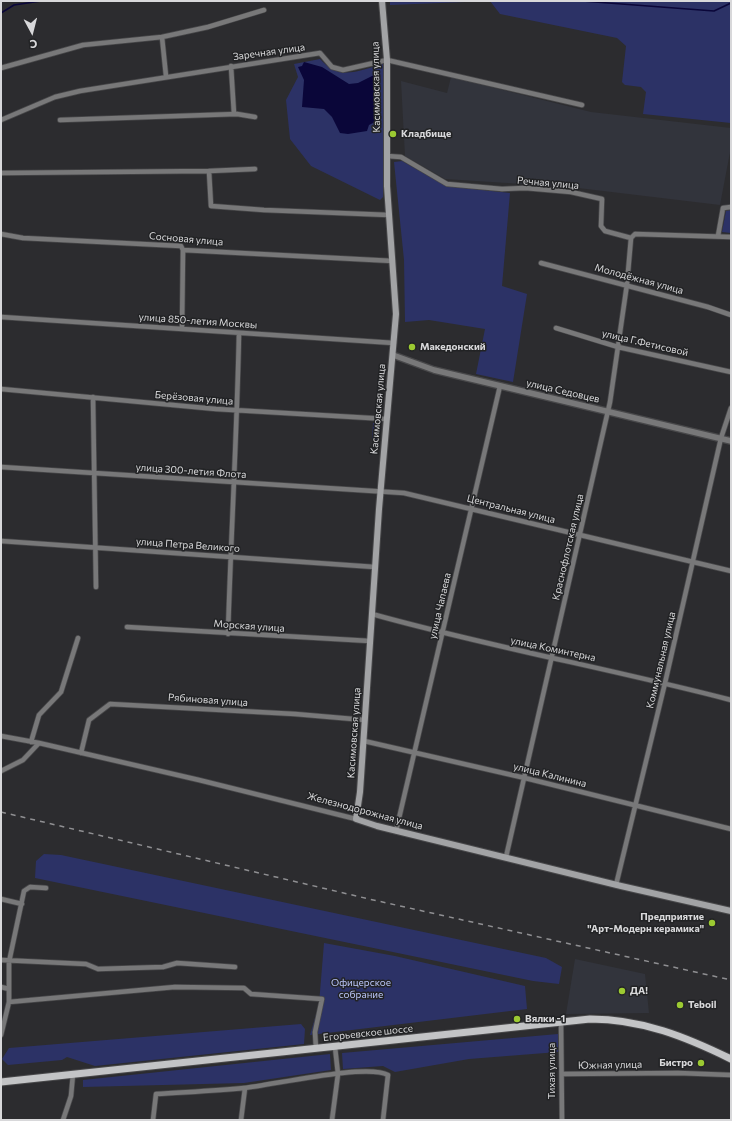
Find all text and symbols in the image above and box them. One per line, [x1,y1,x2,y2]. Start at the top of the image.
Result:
north arrow [12,12,52,52]
text: С [29,37,38,51]
street label: Заречная улица [232,41,306,63]
street label: Касимовская улица [369,41,383,133]
place label: Кладбище [401,128,451,140]
marker: Кладбище [388,129,398,139]
street label: Речная улица [517,174,579,192]
street label: Сосновая улица [148,230,224,248]
street label: Молодёжная улица [593,261,685,297]
street label: улица 850-летия Москвы [138,311,258,331]
street label: улица Г.Фетисовой [601,327,689,359]
place label: Македонский [420,341,486,353]
marker: Македонский [407,342,417,352]
street label: Касимовская улица [368,363,388,455]
street label: улица Седовцев [525,377,601,405]
street label: Берёзовая улица [154,389,234,407]
street label: улица 300-летия Флота [135,461,247,481]
street label: Центральная улица [466,492,556,526]
street label: Краснофлотская улица [550,493,586,601]
street label: улица Петра Великого [136,535,240,555]
street label: улица Чапаева [427,572,453,640]
street label: Коммунальная улица [644,610,678,710]
street label: Морская улица [213,618,285,634]
street label: улица Коминтерна [509,634,597,664]
street label: Касимовская улица [345,687,363,779]
street label: Рябиновая улица [168,691,248,709]
street label: улица Калинина [512,760,588,790]
street label: Железнодорожная улица [306,790,424,832]
place label: Предприятие "Арт-Модерн керамика" [587,911,704,934]
marker: Предприятие "Арт-Модерн керамика" [707,918,717,928]
park label: Офицерское собрание [331,977,391,1000]
place label: ДА! [630,985,648,997]
marker: ДА! [617,986,627,996]
place label: Teboil [688,999,716,1011]
marker: Teboil [675,1000,685,1010]
place label: Вялки -1 [525,1013,565,1025]
marker: Вялки -1 [512,1014,522,1024]
street label: Егорьевское шоссе [322,1022,414,1044]
street label: Тихая улица [546,1043,558,1099]
place label: Бистро [659,1057,693,1069]
street label: Южная улица [578,1058,642,1072]
marker: Бистро [696,1058,706,1068]

